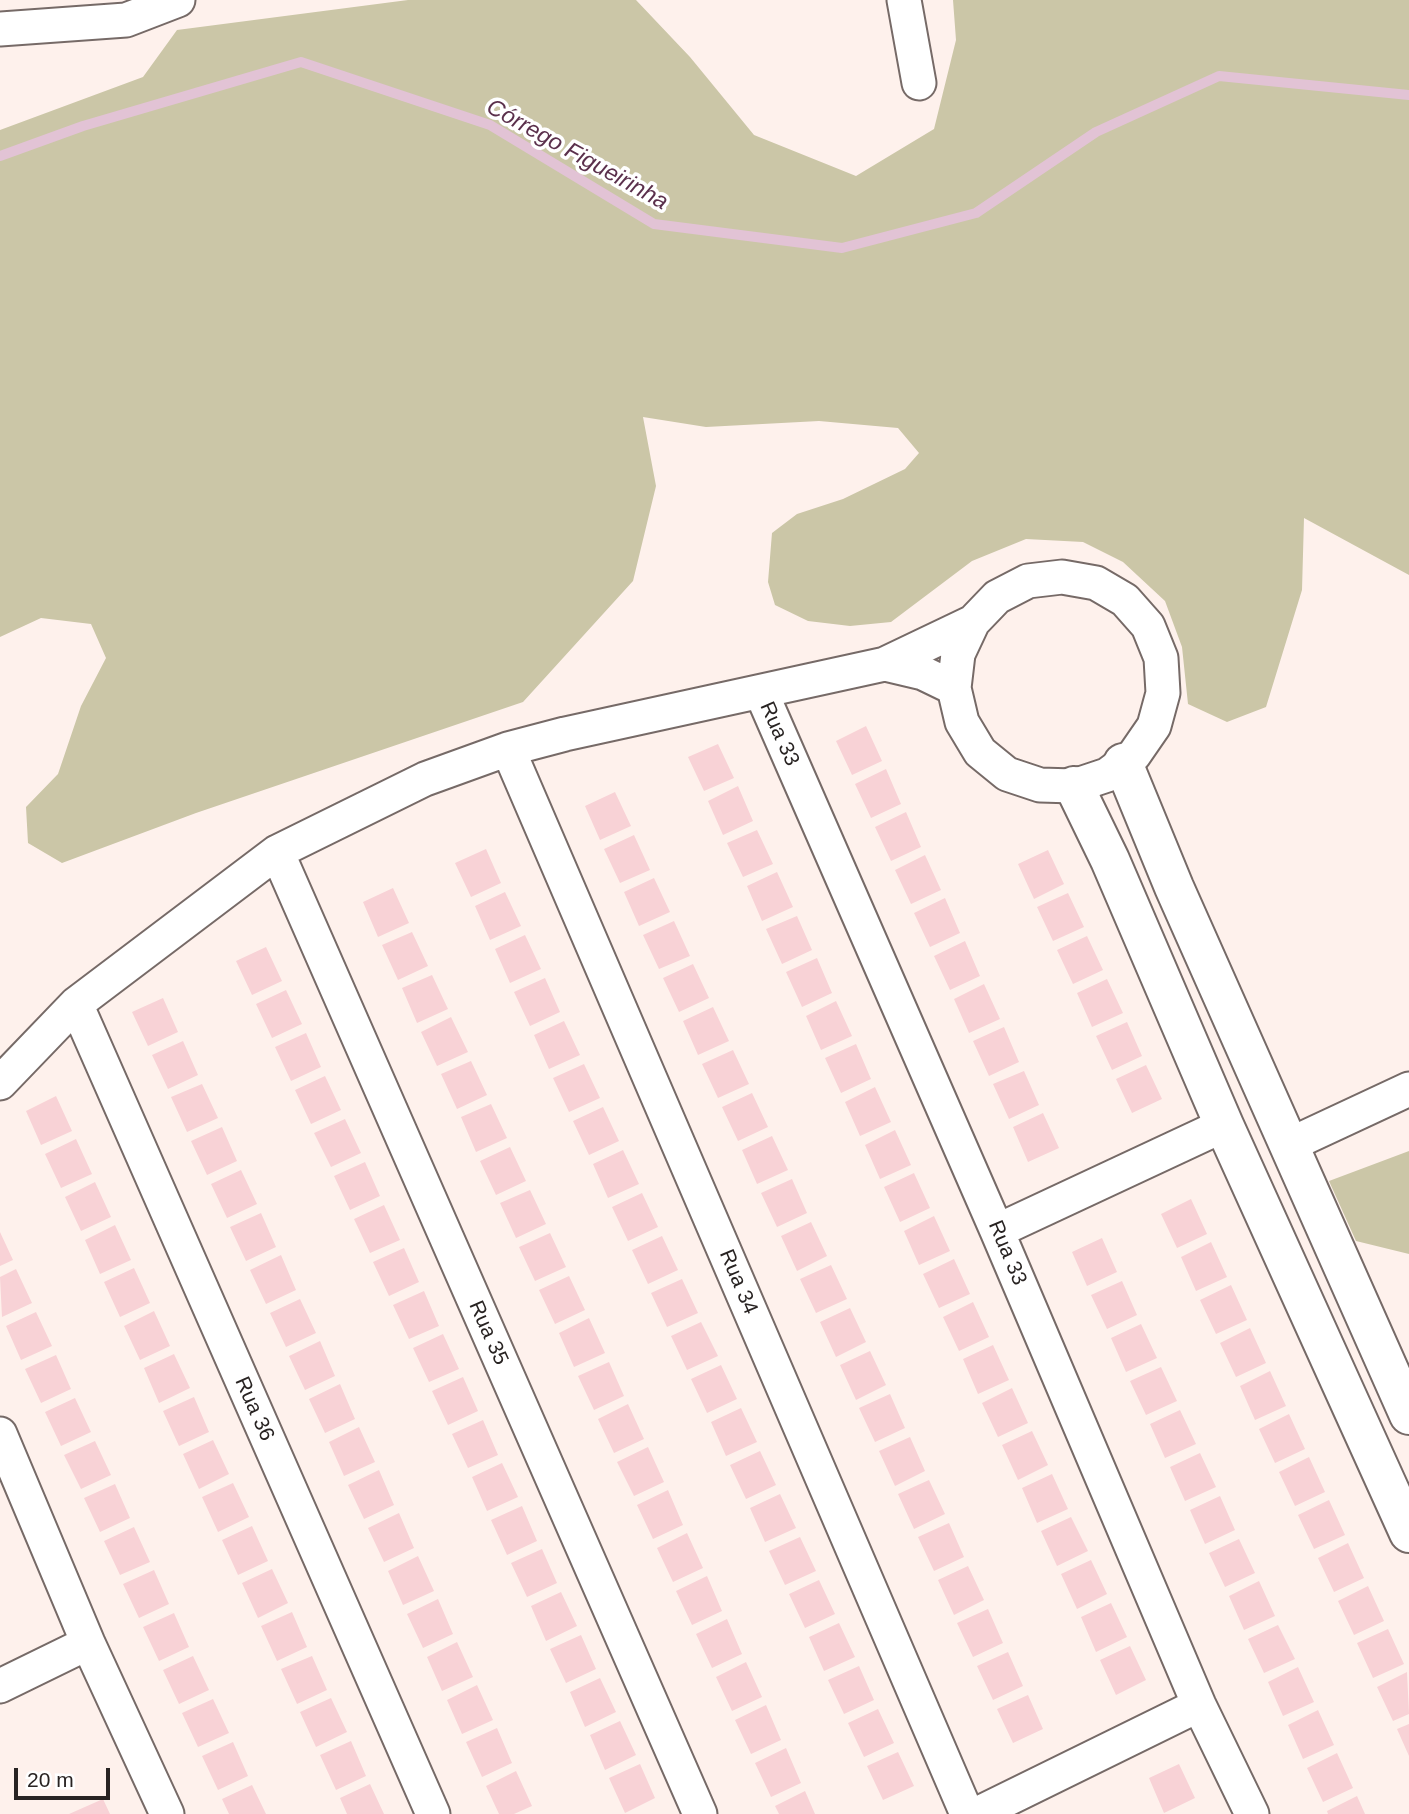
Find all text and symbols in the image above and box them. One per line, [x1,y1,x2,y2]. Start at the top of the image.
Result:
water label: Córrego Figueirinha [481,94,673,216]
street label: Rua 33 [754,698,804,770]
street label: Rua 33 [982,1217,1032,1289]
street label: Rua 34 [713,1246,763,1318]
street label: Rua 35 [463,1297,513,1369]
street label: Rua 36 [229,1373,279,1445]
scale bar [18,1755,114,1799]
text: 20 m [27,1768,74,1791]

